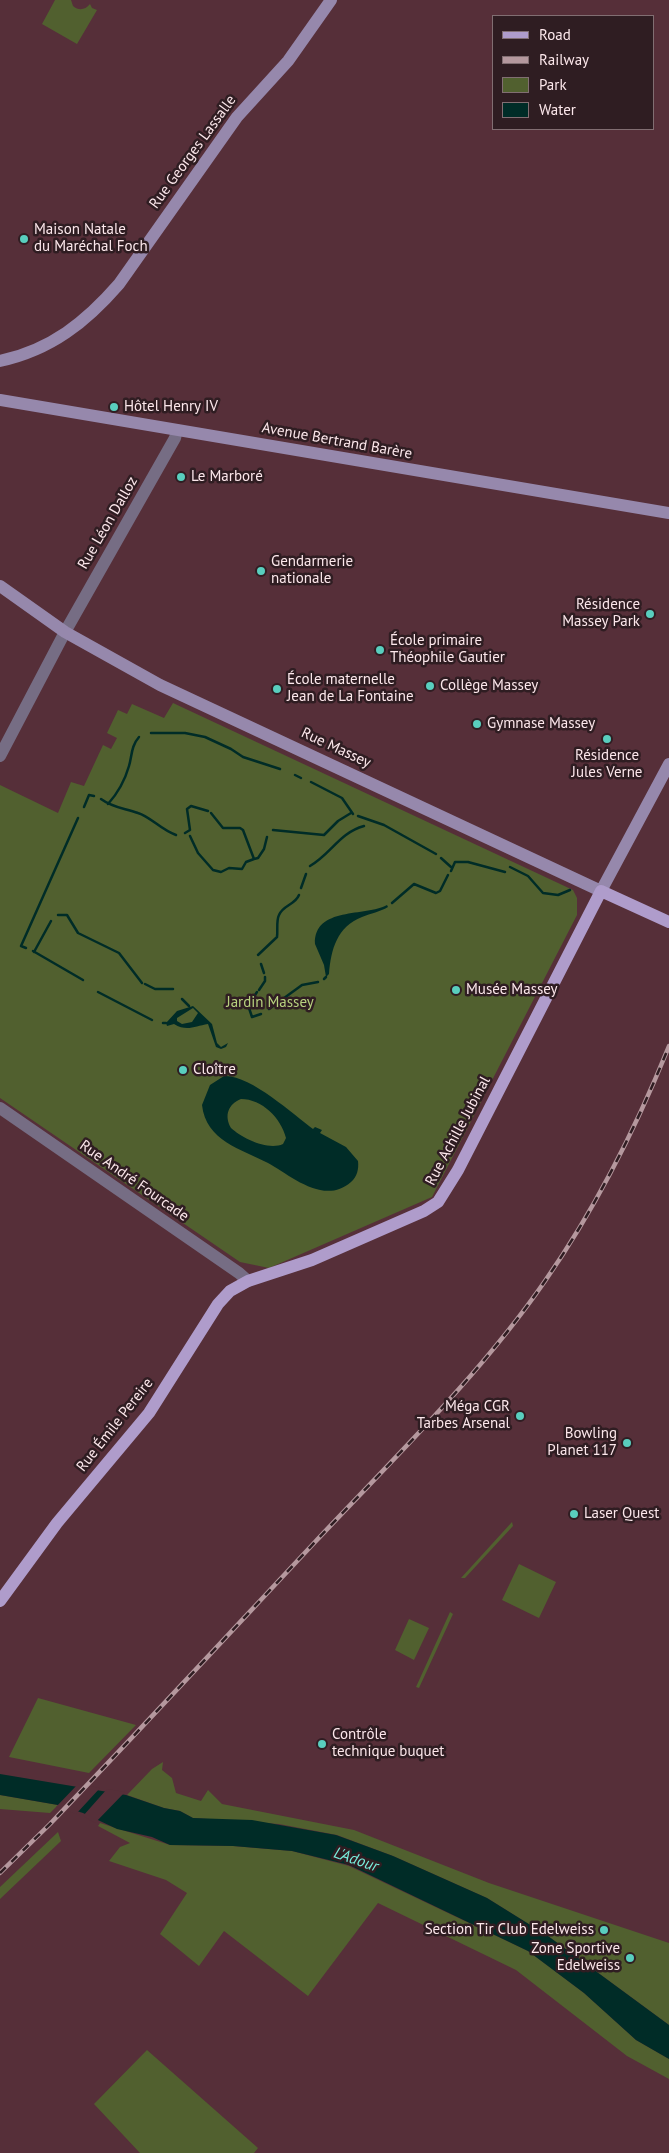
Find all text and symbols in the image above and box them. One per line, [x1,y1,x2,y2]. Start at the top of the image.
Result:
legend [492,15,654,130]
text: Road [539,25,571,44]
text: Railway [539,50,589,69]
text: Park [539,75,567,94]
street label: Rue Georges Lassalle [146,92,240,212]
text: Water [539,100,576,119]
place label: Maison Natale du Maréchal Foch [34,221,148,256]
marker: Maison Natale du Maréchal Foch [18,233,30,245]
place label: Hôtel Henry IV [124,398,218,416]
marker: Hôtel Henry IV [108,401,120,413]
street label: Avenue Bertrand Barère [260,419,414,463]
place label: Le Marboré [191,468,263,486]
marker: Le Marboré [175,471,187,483]
street label: Rue Léon Dalloz [74,474,142,572]
place label: Gendarmerie nationale [271,553,353,588]
marker: Gendarmerie nationale [255,565,267,577]
place label: Résidence Massey Park [562,596,640,631]
marker: Résidence Massey Park [644,608,656,620]
place label: École primaire Théophile Gautier [390,632,505,667]
marker: École primaire Théophile Gautier [374,644,386,656]
place label: École maternelle Jean de La Fontaine [287,671,414,706]
place label: Collège Massey [440,677,538,695]
marker: Collège Massey [424,680,436,692]
marker: École maternelle Jean de La Fontaine [271,683,283,695]
place label: Gymnase Massey [487,715,595,733]
marker: Gymnase Massey [471,718,483,730]
street label: Rue Massey [298,724,374,772]
marker: Résidence Jules Verne [601,733,613,745]
place label: Résidence Jules Verne [572,747,642,782]
place label: Musée Massey [466,981,558,999]
marker: Musée Massey [450,984,462,996]
park label: Jardin Massey [226,994,314,1012]
place label: Cloître [193,1061,236,1079]
marker: Cloître [177,1064,189,1076]
street label: Rue Achille Jubinal [422,1073,494,1189]
street label: Rue André Fourcade [76,1137,192,1225]
street label: Rue Émile Pereire [73,1375,157,1475]
place label: Méga CGR Tarbes Arsenal [417,1398,510,1433]
marker: Méga CGR Tarbes Arsenal [514,1410,526,1422]
place label: Bowling Planet 117 [547,1425,617,1460]
marker: Bowling Planet 117 [621,1437,633,1449]
place label: Laser Quest [584,1505,659,1523]
marker: Laser Quest [568,1508,580,1520]
place label: Contrôle technique buquet [332,1726,444,1761]
marker: Contrôle technique buquet [316,1738,328,1750]
water label: L'Adour [331,1843,381,1877]
place label: Section Tir Club Edelweiss [425,1921,594,1939]
marker: Section Tir Club Edelweiss [598,1924,610,1936]
place label: Zone Sportive Edelweiss [531,1940,620,1975]
marker: Zone Sportive Edelweiss [624,1952,636,1964]

